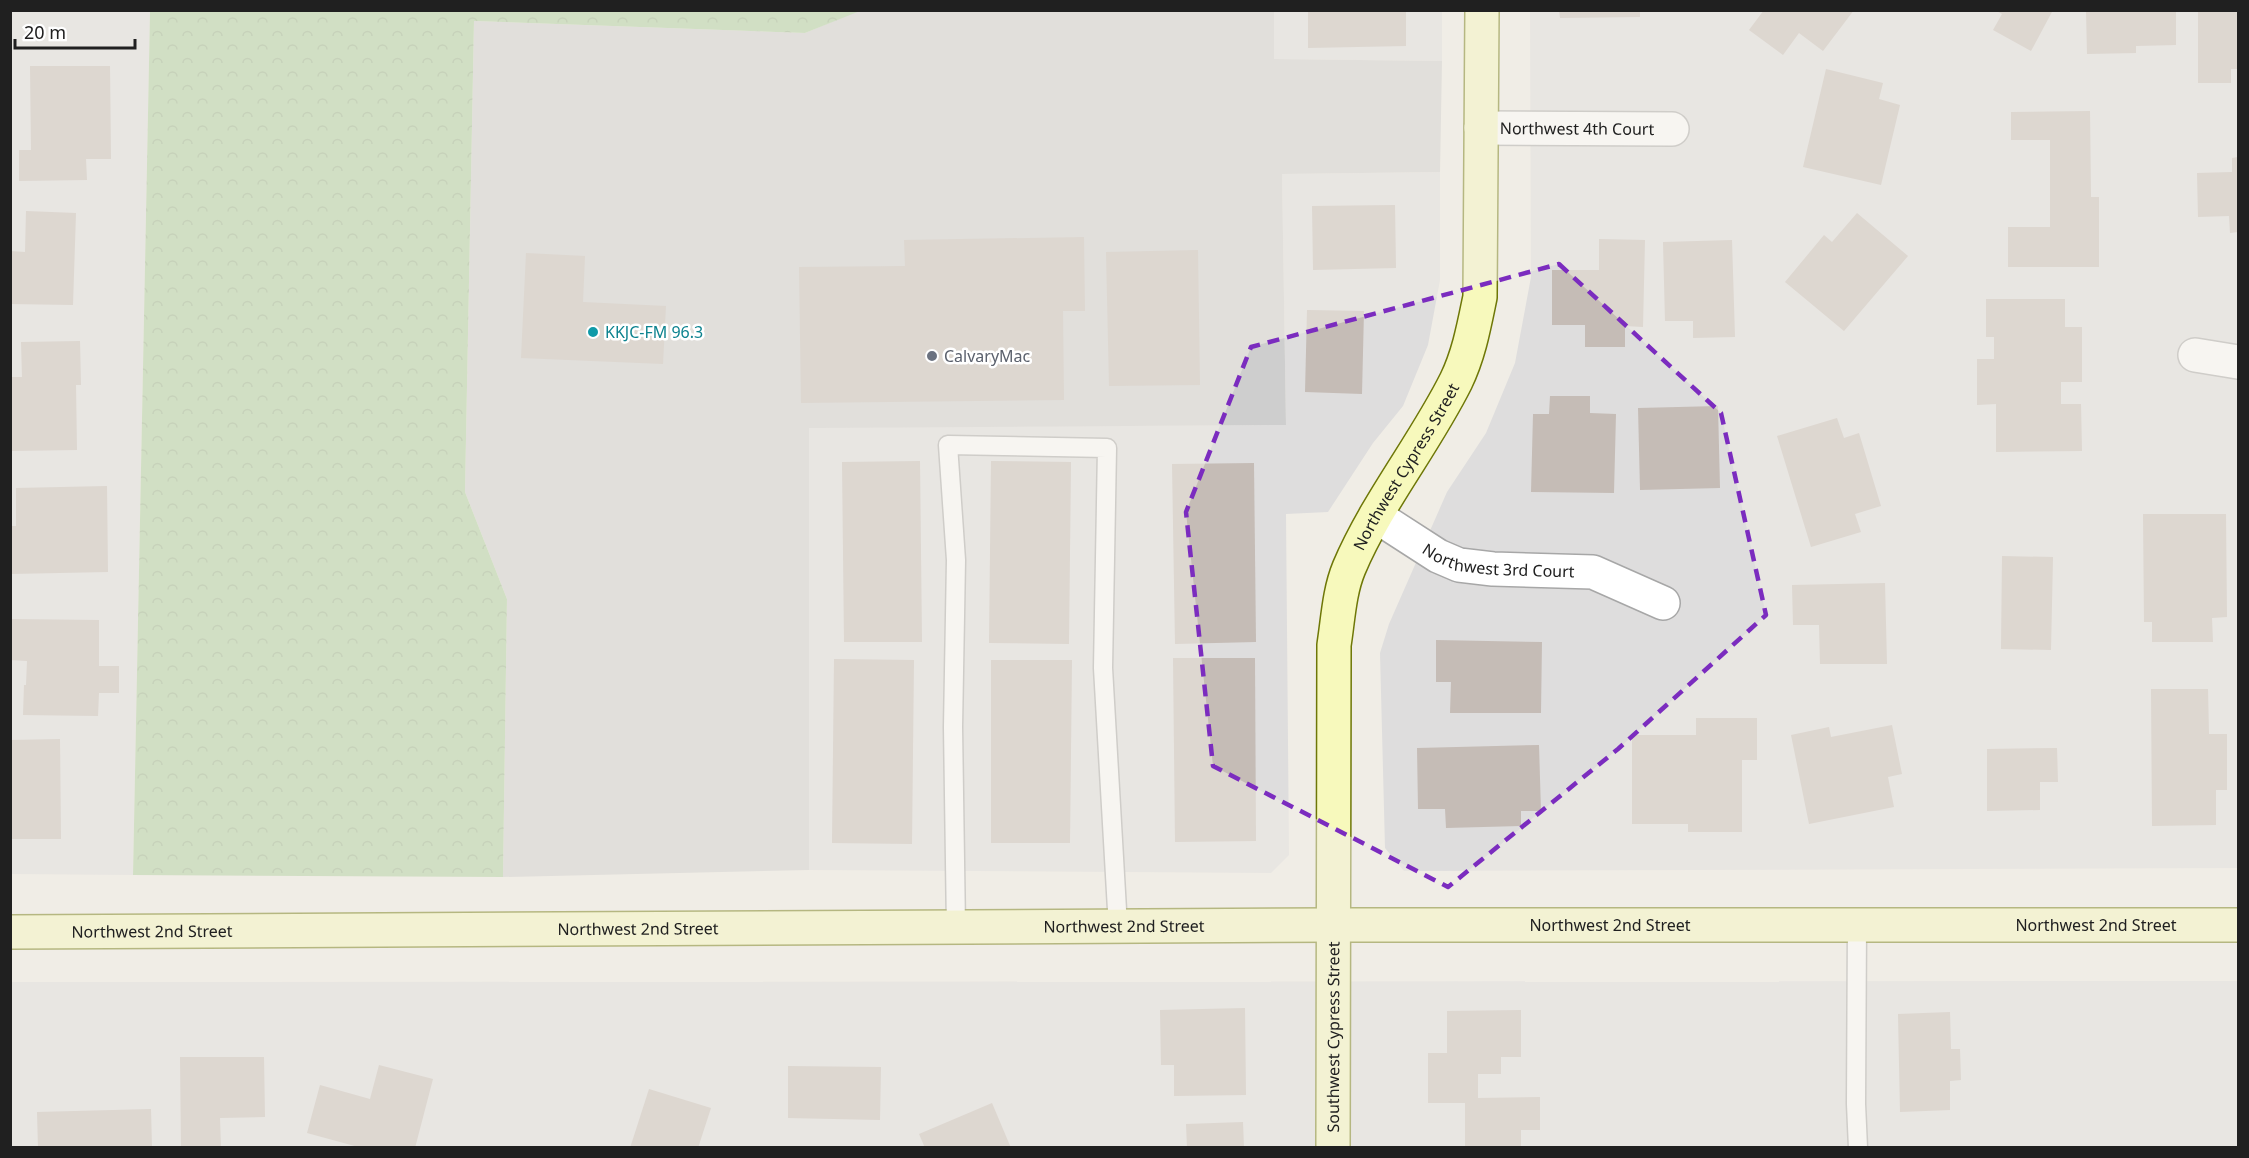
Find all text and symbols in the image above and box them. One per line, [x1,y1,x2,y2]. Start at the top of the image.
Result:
scale bar [15,12,135,50]
text: 20 m [24,20,66,44]
street label: Northwest 4th Court [1500,117,1655,140]
place label: KKJC-FM 96.3 [605,321,703,343]
marker: KKJC-FM 96.3 [586,325,600,339]
place label: CalvaryMac [944,345,1031,367]
marker: CalvaryMac [925,349,939,363]
street label: Northwest Cypress Street [1348,379,1464,554]
street label: Northwest 3rd Court [1418,538,1575,582]
street label: Northwest 2nd Street [1529,914,1691,936]
street label: Northwest 2nd Street [2015,914,2177,936]
street label: Northwest 2nd Street [1043,915,1205,938]
street label: Northwest 2nd Street [557,917,719,940]
street label: Northwest 2nd Street [71,920,233,943]
street label: Southwest Cypress Street [1322,941,1344,1133]

